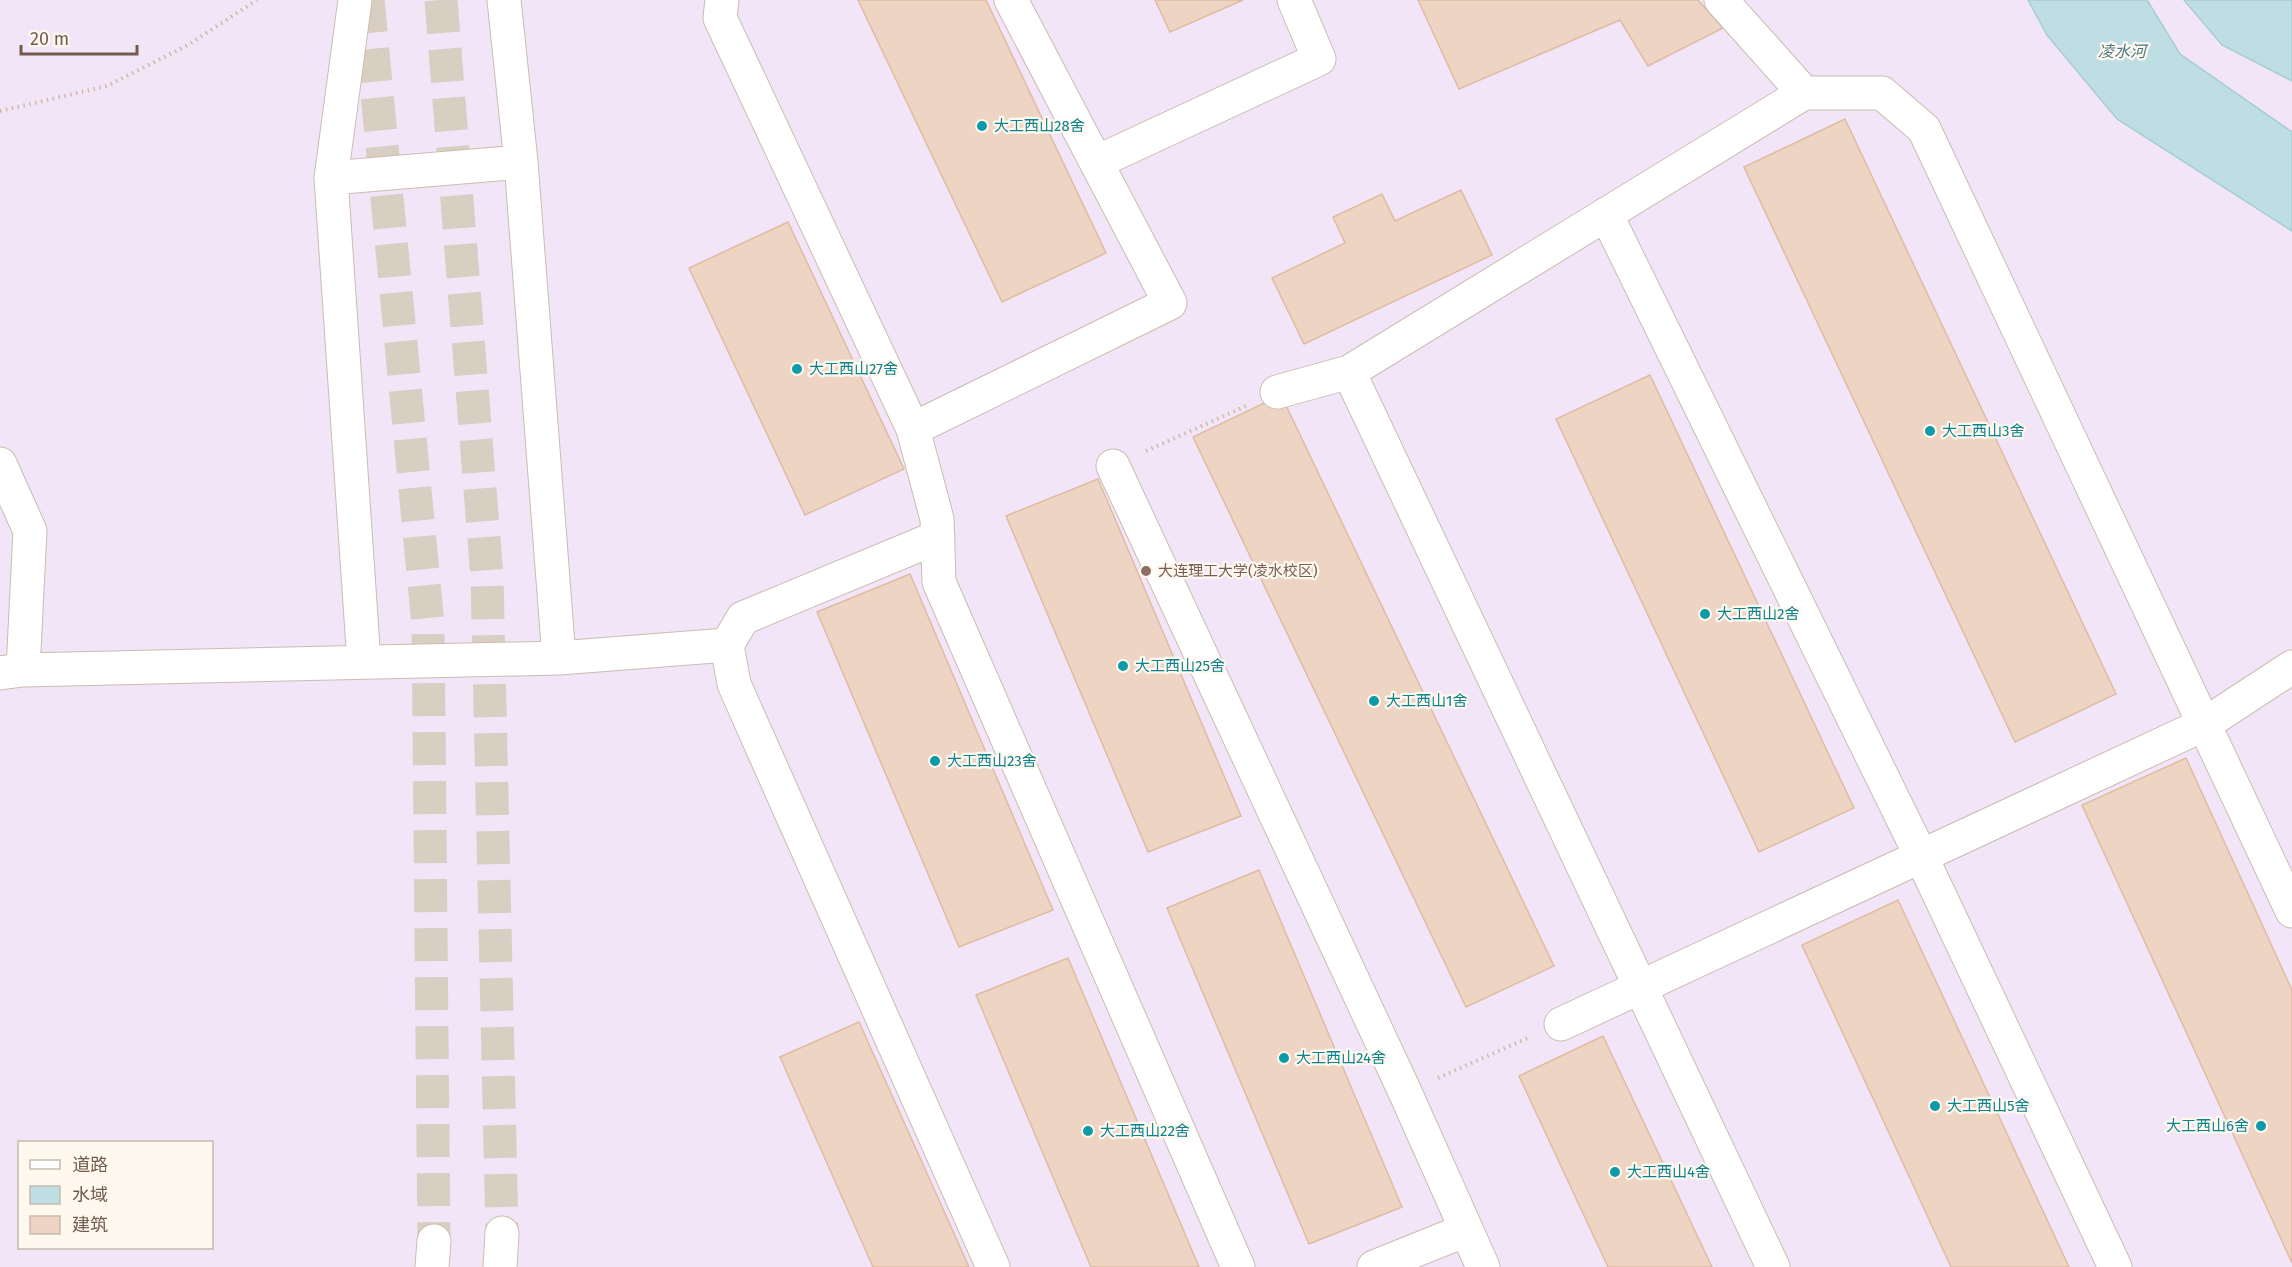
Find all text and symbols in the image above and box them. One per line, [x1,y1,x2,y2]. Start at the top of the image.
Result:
scale bar [21,18,136,56]
text: 20 m [30,28,69,50]
water label: 凌水河 [2098,42,2149,61]
place label: 大工西山28舍 [994,117,1085,135]
marker: 大工西山28舍 [975,119,989,133]
place label: 大工西山27舍 [809,360,898,378]
marker: 大工西山27舍 [790,362,804,376]
place label: 大工西山3舍 [1942,422,2025,440]
marker: 大工西山3舍 [1923,424,1937,438]
place label: 大连理工大学(凌水校区) [1158,562,1318,580]
marker: 大连理工大学(凌水校区) [1139,564,1153,578]
place label: 大工西山2舍 [1717,605,1799,623]
marker: 大工西山2舍 [1698,607,1712,621]
place label: 大工西山25舍 [1135,657,1225,675]
marker: 大工西山25舍 [1116,659,1130,673]
place label: 大工西山1舍 [1386,692,1468,710]
marker: 大工西山1舍 [1367,694,1381,708]
place label: 大工西山23舍 [947,752,1037,770]
marker: 大工西山23舍 [928,754,942,768]
place label: 大工西山24舍 [1296,1049,1386,1067]
marker: 大工西山24舍 [1277,1051,1291,1065]
place label: 大工西山5舍 [1947,1097,2030,1115]
marker: 大工西山5舍 [1928,1099,1942,1113]
place label: 大工西山6舍 [2166,1117,2249,1135]
marker: 大工西山6舍 [2254,1119,2268,1133]
place label: 大工西山22舍 [1100,1122,1190,1140]
marker: 大工西山22舍 [1081,1124,1095,1138]
legend [18,1141,213,1249]
text: 道路 [72,1154,108,1176]
place label: 大工西山4舍 [1627,1163,1710,1181]
marker: 大工西山4舍 [1608,1165,1622,1179]
text: 水域 [72,1184,108,1206]
text: 建筑 [72,1214,108,1236]

